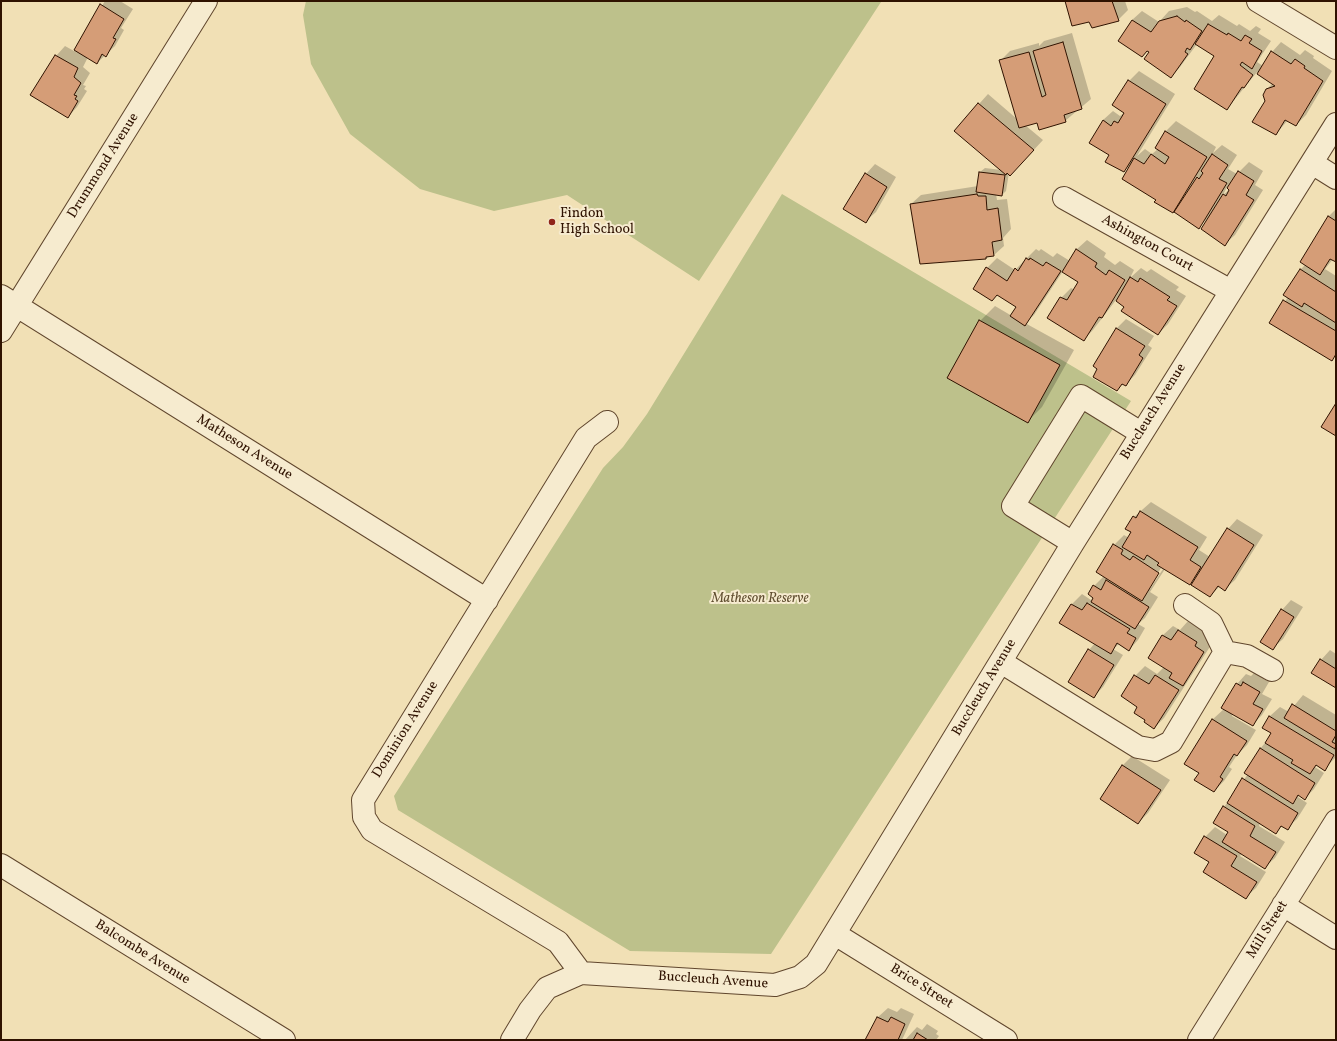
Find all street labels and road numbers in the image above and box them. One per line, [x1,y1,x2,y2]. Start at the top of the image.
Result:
street label: Drummond Avenue [65,110,143,222]
street label: Ashington Court [1098,212,1196,276]
street label: Buccleuch Avenue [1118,361,1190,463]
street label: Matheson Avenue [193,412,295,484]
street label: Buccleuch Avenue [949,636,1021,740]
street label: Dominion Avenue [369,678,443,782]
street label: Mill Street [1244,898,1292,962]
street label: Balcombe Avenue [91,917,193,989]
street label: Brice Street [886,961,956,1013]
street label: Buccleuch Avenue [657,969,769,993]

